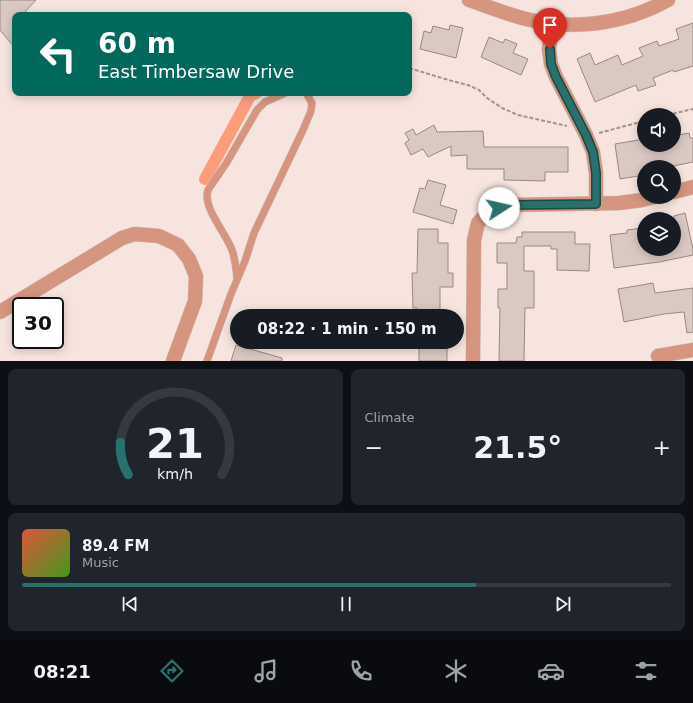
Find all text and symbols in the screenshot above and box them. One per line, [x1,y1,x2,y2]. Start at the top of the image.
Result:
pin [533,8,567,49]
icon: arrive [539,14,561,36]
text: 60 m [98,27,176,60]
icon: left [32,28,84,80]
text: East Timbersaw Drive [98,61,294,82]
map controls [637,108,681,256]
button: sound [637,108,681,152]
button: search [637,160,681,204]
position arrow [478,187,520,229]
button: layers [637,212,681,256]
speed limit sign: 30 [12,297,64,349]
text: 08:22 · 1 min · 150 m [257,320,437,338]
text: Climate [365,410,415,425]
text: 21 [146,419,204,468]
text: 21.5° [473,430,562,465]
text: − [365,435,383,460]
text: + [653,435,671,460]
text: km/h [157,466,193,482]
text: 89.4 FM [82,537,149,555]
text: Music [82,555,119,570]
icon: previous [119,593,141,615]
icon: pause [335,593,357,615]
icon: next [552,593,574,615]
icon: directions [158,657,186,685]
icon: music [252,657,280,685]
icon: phone [347,657,375,685]
icon: climate [442,657,470,685]
icon: car [537,657,565,685]
icon: filters [632,657,660,685]
text: 08:21 [33,661,91,682]

